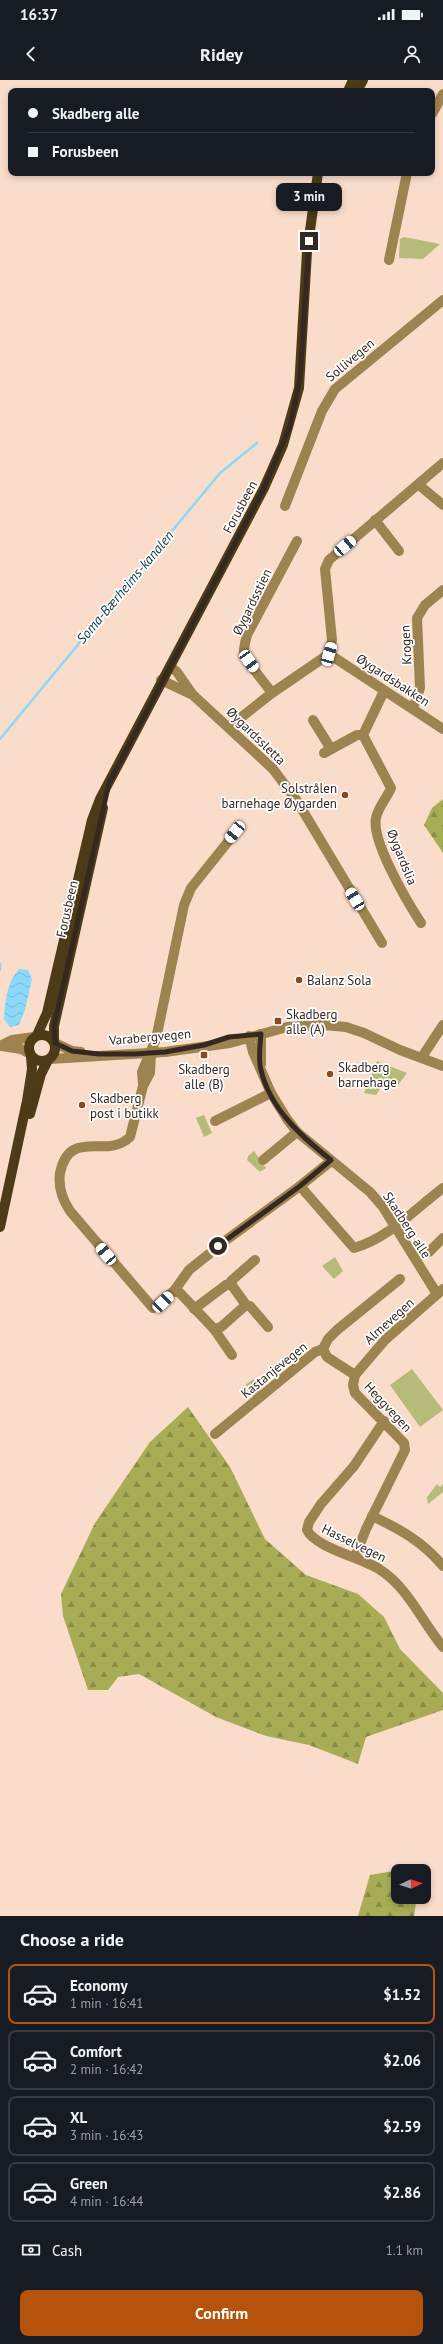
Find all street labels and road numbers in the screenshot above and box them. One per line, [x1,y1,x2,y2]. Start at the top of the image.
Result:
street label: Sollivegen [322,335,378,385]
street label: Forusbeen [219,477,261,537]
street label: Øygardsstien [229,566,275,638]
street label: Krogen [396,625,416,665]
street label: Øygardsbakken [353,650,433,710]
street label: Øygardssletta [223,703,289,769]
street label: Øygardslia [383,827,421,887]
street label: Forusbeen [52,879,82,939]
street label: Varabergvegen [107,1025,192,1049]
street label: Skadberg alle [379,1189,435,1261]
street label: Almevegen [360,1294,418,1348]
street label: Kastanjevegen [237,1338,311,1402]
street label: Heggvegen [360,1378,416,1436]
street label: Hasselvegen [319,1520,389,1566]

